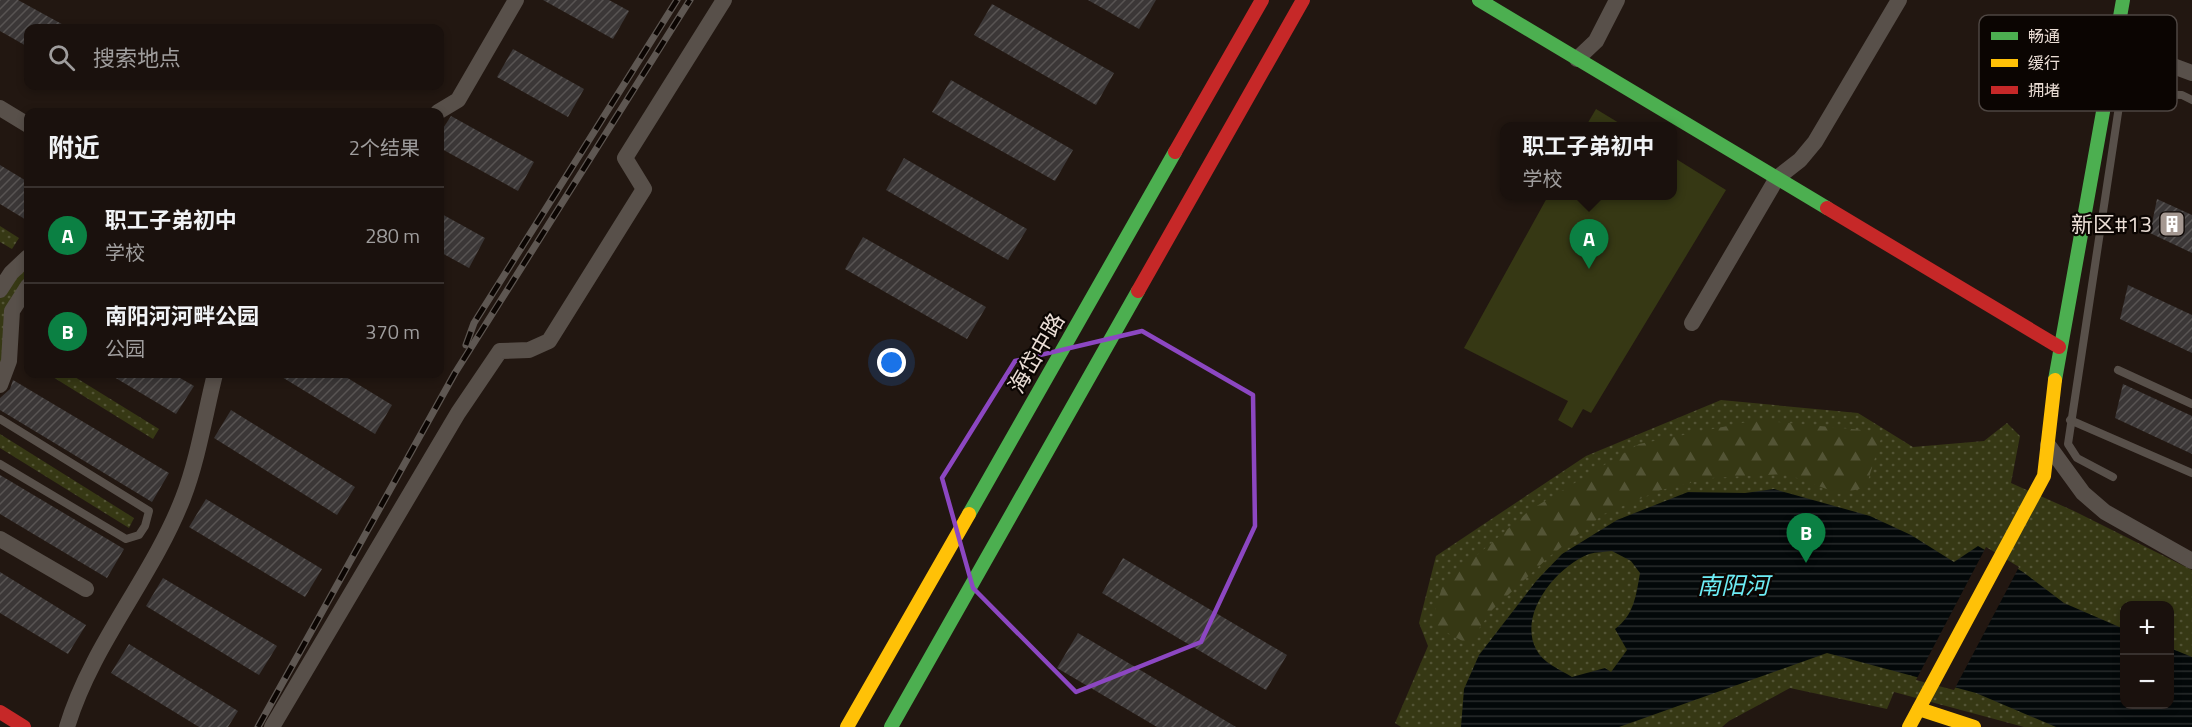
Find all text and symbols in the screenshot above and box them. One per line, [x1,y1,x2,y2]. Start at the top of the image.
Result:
legend [1979,15,2177,111]
search box [24,24,444,90]
text: 畅通 [2028,24,2060,48]
icon: search [45,41,78,74]
text: 搜索地点 [93,41,181,75]
text: 缓行 [2028,51,2060,75]
text: 拥堵 [2028,78,2060,102]
popup [1500,122,1677,200]
text: 附近 [48,128,100,167]
text: 职工子弟初中 [1522,129,1655,163]
text: 2个结果 [349,132,420,163]
text: 学校 [1522,163,1562,194]
text: 职工子弟初中 [105,203,237,237]
place label: 新区#13 [2071,207,2152,241]
building icon: 新区#13 [2157,209,2187,239]
text: A [61,220,74,251]
text: 280 m [365,220,420,251]
pin: A [1570,220,1608,269]
text: 学校 [105,237,145,268]
text: 南阳河河畔公园 [105,299,259,333]
street label: 海岱中路 [999,306,1073,400]
text: B [61,316,74,347]
text: 370 m [365,316,420,347]
text: 公园 [105,333,145,364]
your location [877,348,906,377]
pin: B [1786,514,1826,563]
water label: 南阳河 [1697,567,1773,603]
map controls [2120,601,2174,709]
button: + [2120,601,2174,655]
button: − [2120,655,2174,709]

